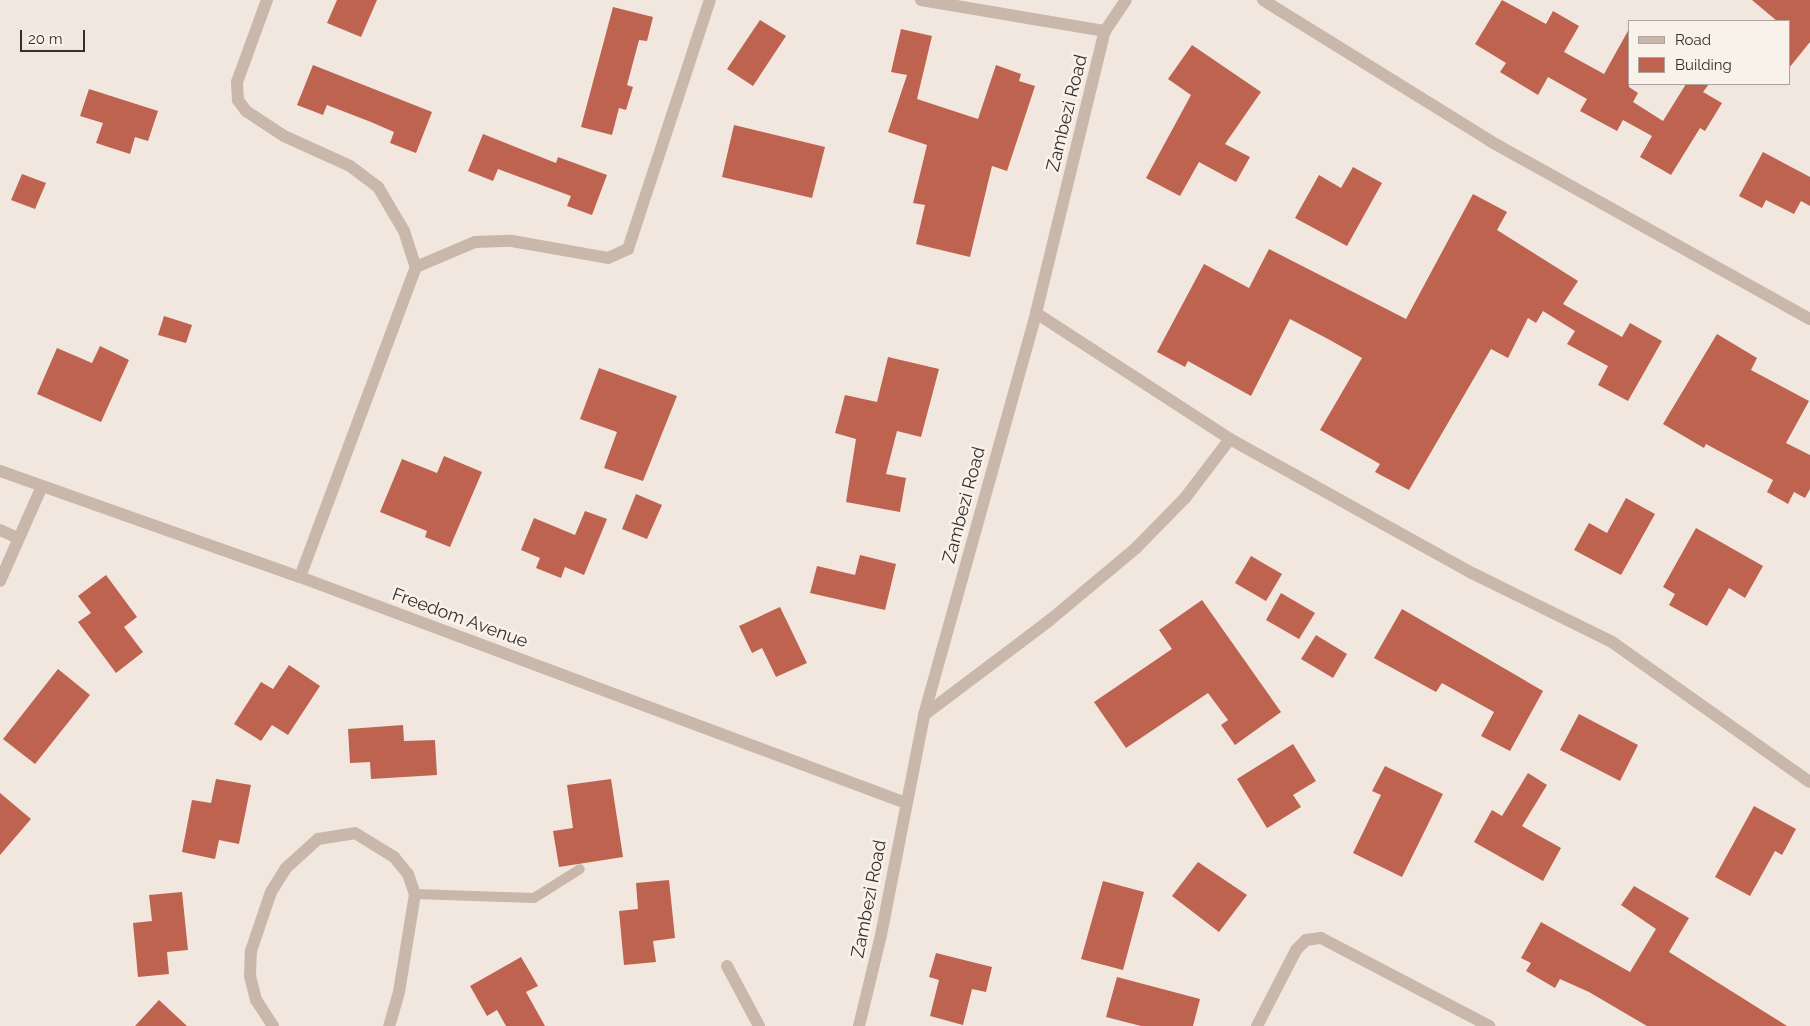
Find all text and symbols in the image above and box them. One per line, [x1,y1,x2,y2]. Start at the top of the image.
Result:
scale bar [22,20,88,52]
legend [1628,20,1790,85]
text: 20 m [28,30,63,48]
text: Road [1675,31,1711,49]
street label: Zambezi Road [1042,52,1092,174]
text: Building [1675,56,1732,74]
street label: Zambezi Road [938,444,990,566]
street label: Freedom Avenue [389,583,531,653]
street label: Zambezi Road [847,838,891,960]

